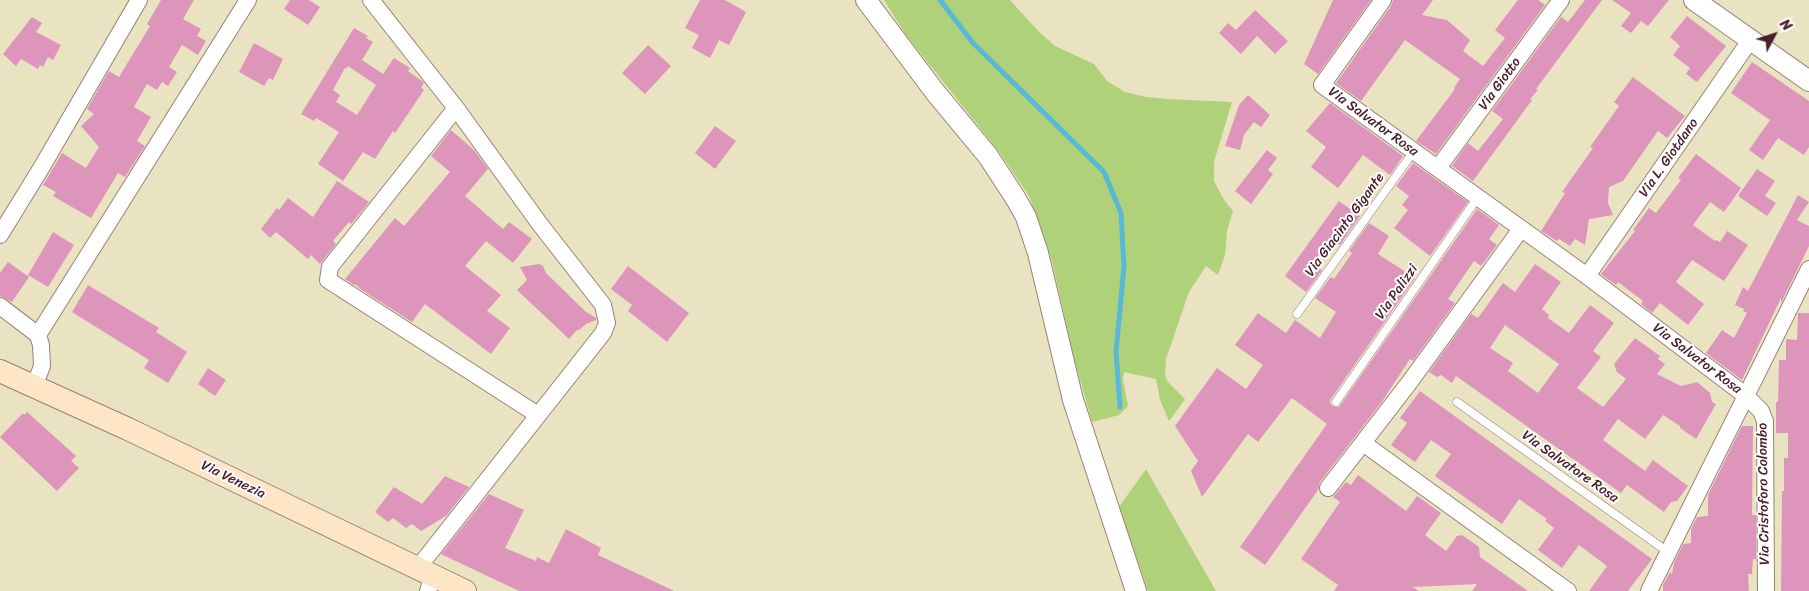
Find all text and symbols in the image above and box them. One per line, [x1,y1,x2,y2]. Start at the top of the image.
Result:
north arrow [1749,10,1799,60]
text: N [1773,13,1799,37]
street label: Via Giotto [1475,54,1525,114]
street label: Via Salvator Rosa [1325,84,1421,160]
street label: Via L. Giotdano [1636,115,1702,201]
street label: Via Giacinto Gigante [1302,170,1388,280]
street label: Via Palizzi [1372,261,1422,323]
street label: Via Salvator Rosa [1649,320,1745,398]
street label: Via Cristoforo Colombo [1754,423,1774,565]
street label: Via Salvatore Rosa [1518,427,1622,507]
street label: Via Venezia [198,457,268,503]

